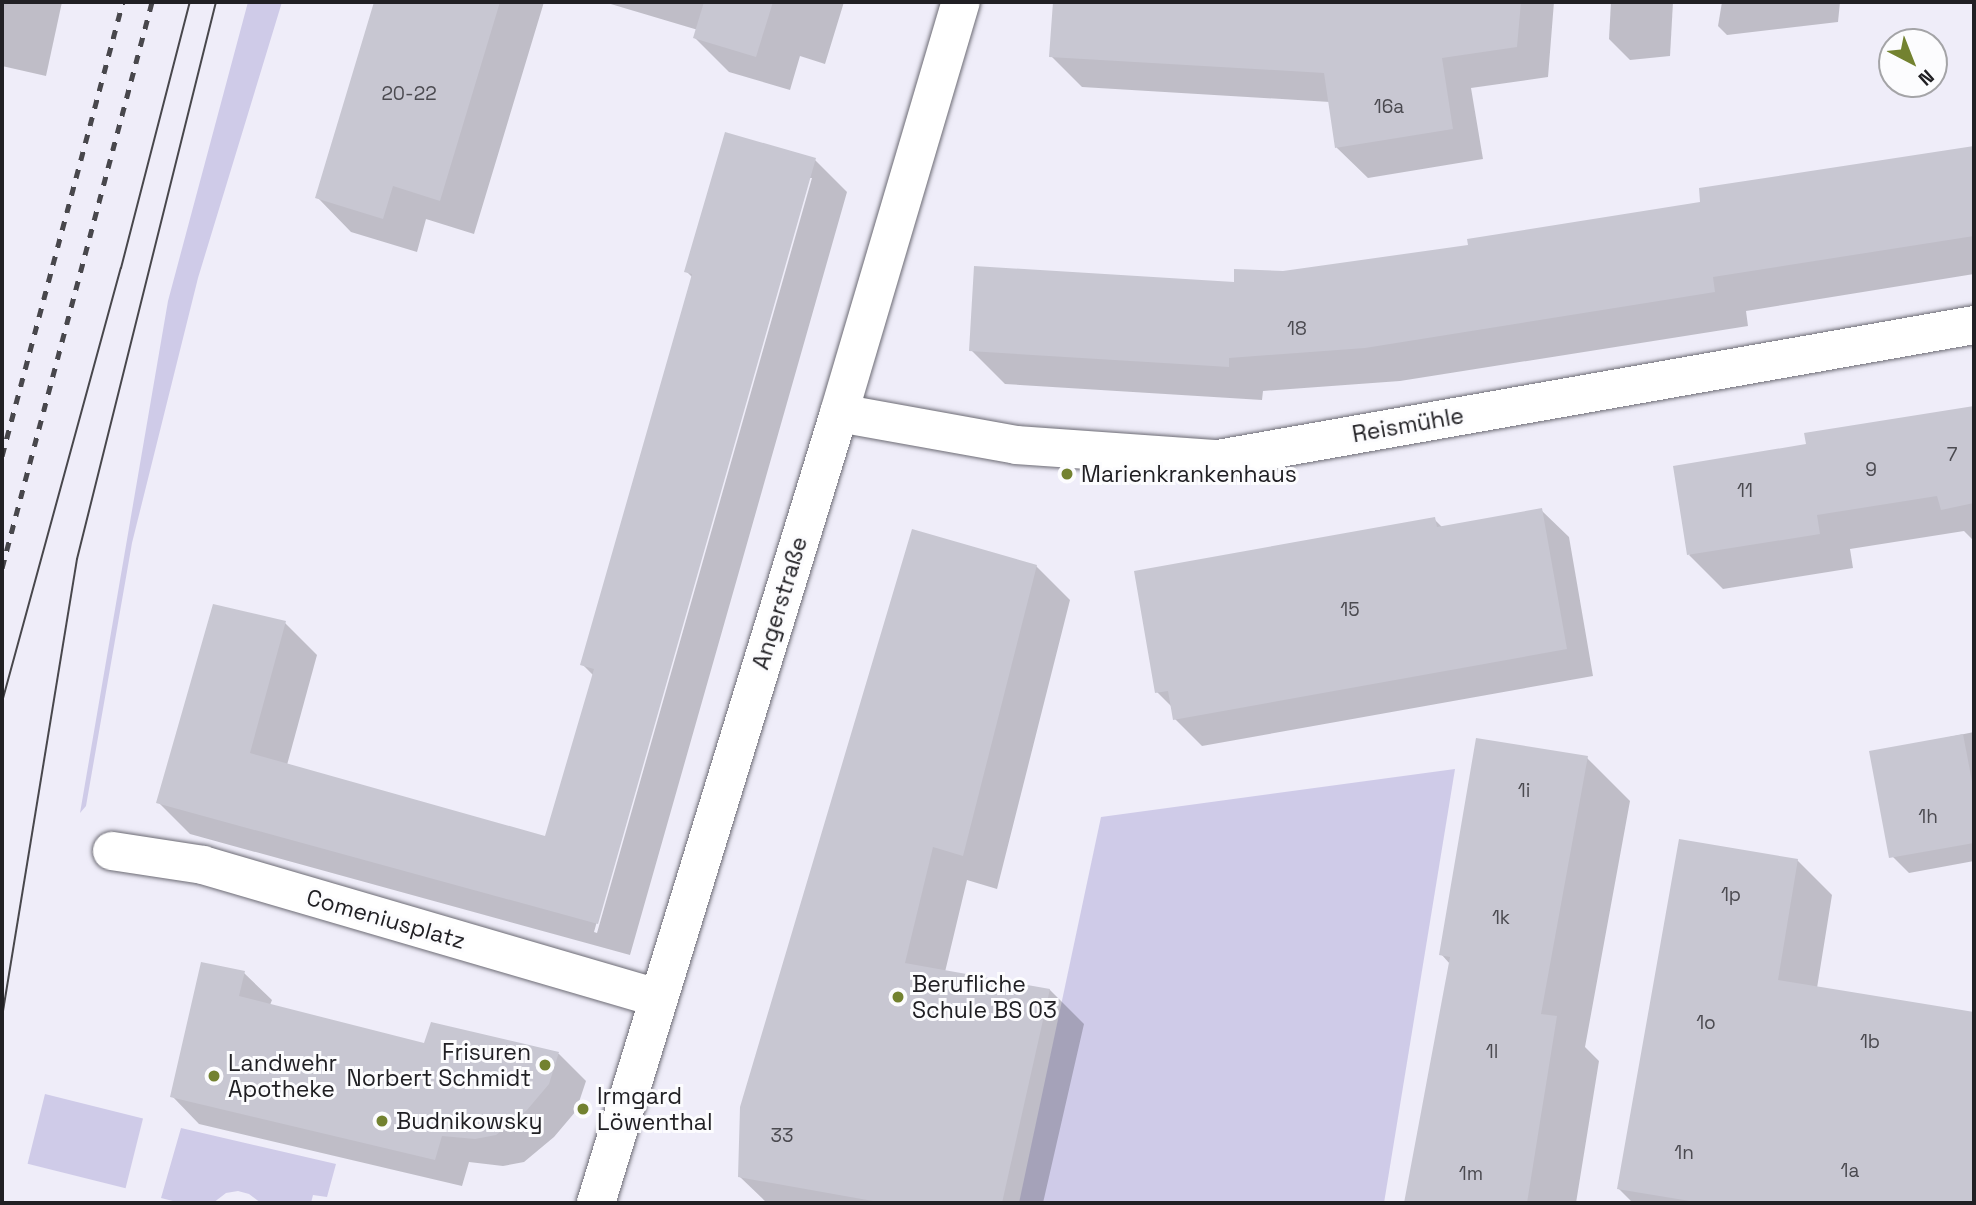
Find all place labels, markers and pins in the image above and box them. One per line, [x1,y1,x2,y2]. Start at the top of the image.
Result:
place label: Marienkrankenhaus [1081,460,1297,488]
marker: Marienkrankenhaus [1059,466,1075,482]
place label: Berufliche Schule BS 03 [912,970,1057,1024]
marker: Berufliche Schule BS 03 [890,989,906,1005]
place label: Frisuren Norbert Schmidt [346,1038,531,1092]
place label: Landwehr Apotheke [228,1049,337,1103]
marker: Frisuren Norbert Schmidt [537,1057,553,1073]
marker: Landwehr Apotheke [206,1068,222,1084]
place label: Irmgard Löwenthal [597,1082,713,1136]
marker: Irmgard Löwenthal [575,1101,591,1117]
place label: Budnikowsky [396,1107,542,1135]
marker: Budnikowsky [374,1113,390,1129]

